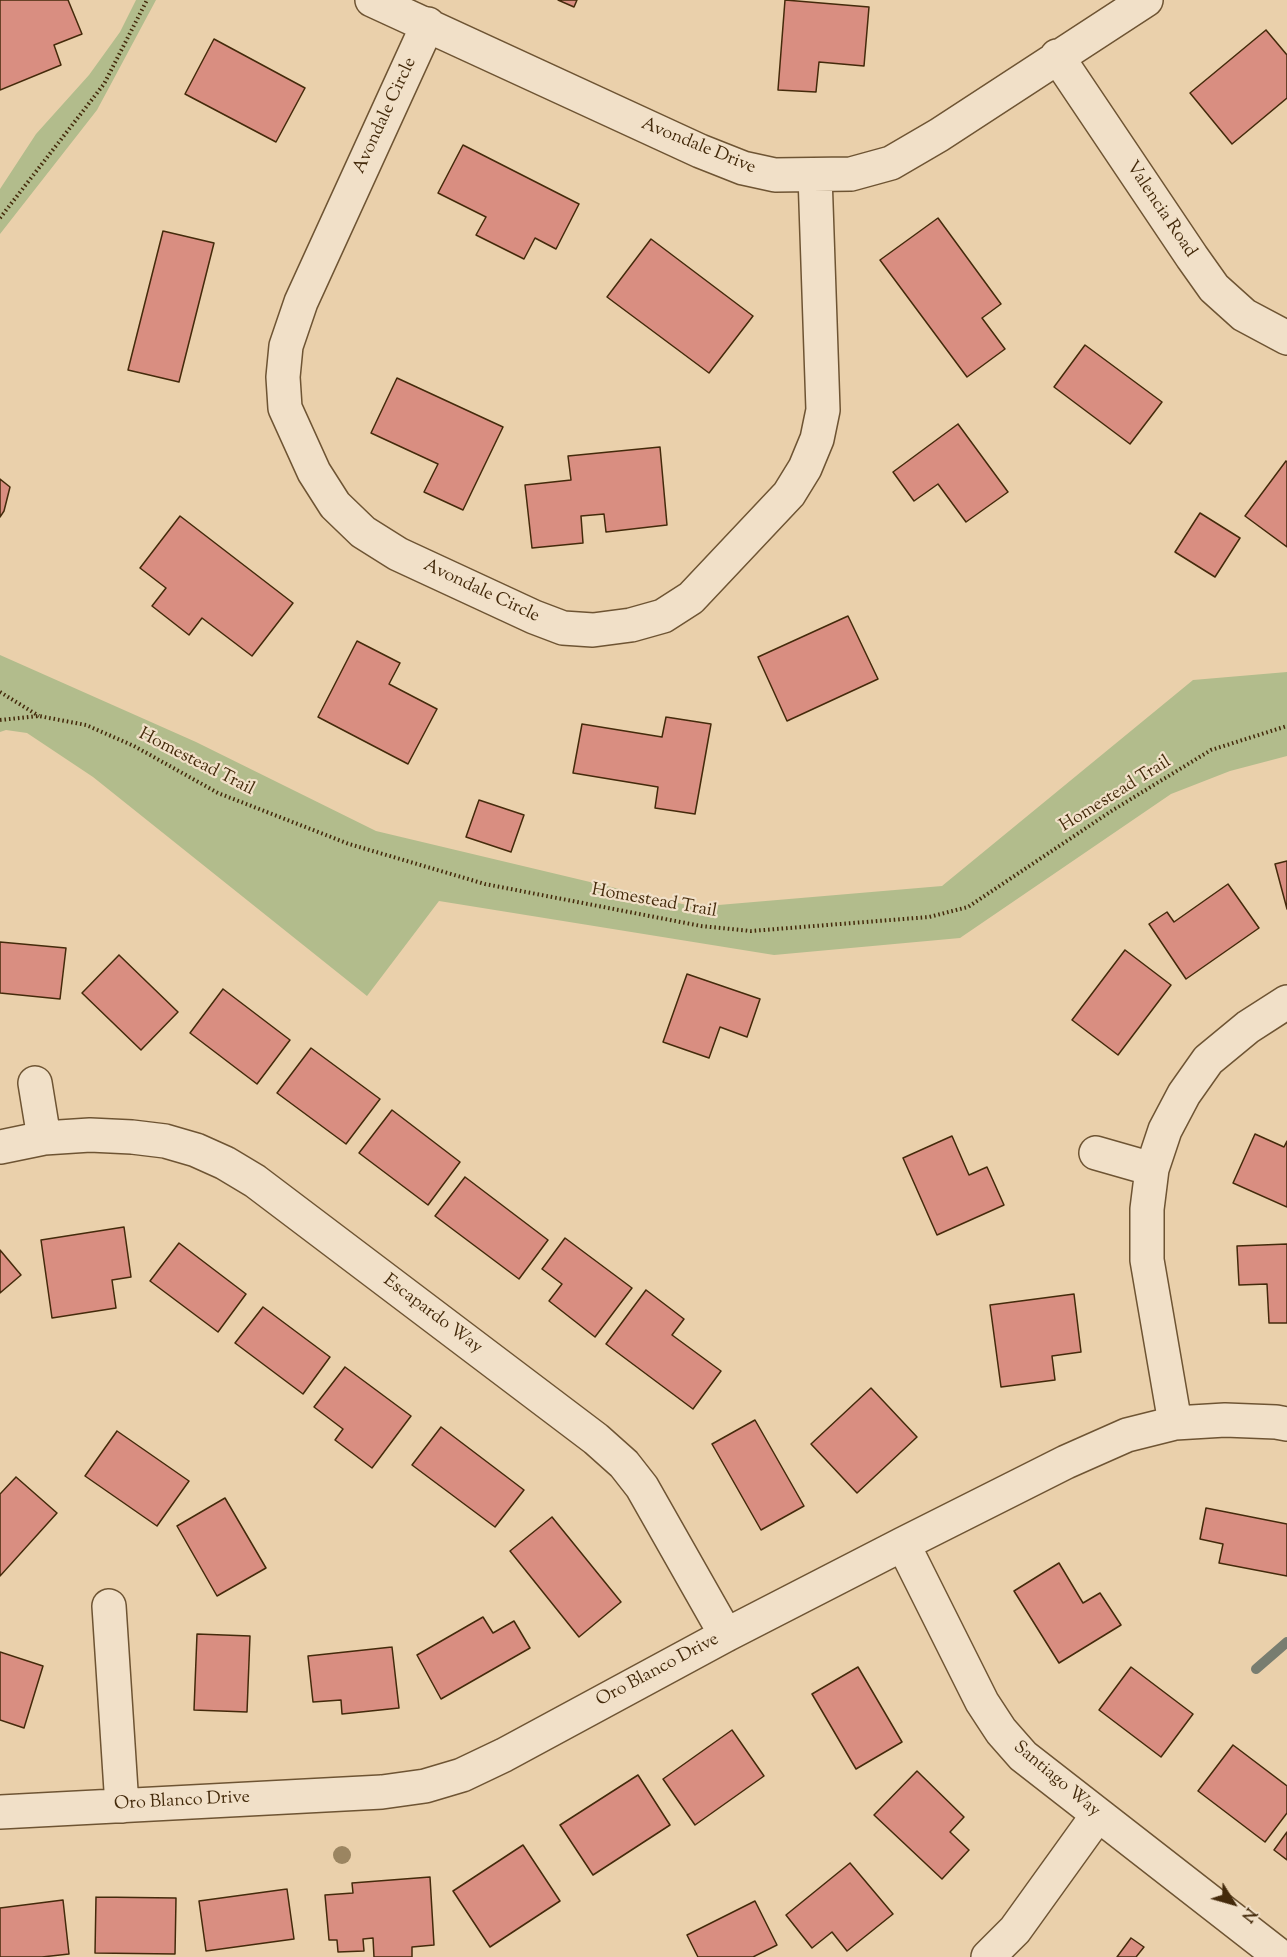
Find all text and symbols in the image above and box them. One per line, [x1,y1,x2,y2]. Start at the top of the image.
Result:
street label: Avondale Circle [350,54,422,178]
street label: Avondale Drive [638,114,758,180]
street label: Valencia Road [1120,158,1200,262]
street label: Avondale Circle [419,556,543,628]
street label: Homestead Trail [134,725,258,801]
street label: Homestead Trail [1056,752,1176,838]
street label: Homestead Trail [590,880,718,924]
street label: Escapardo Way [378,1271,486,1359]
street label: Oro Blanco Drive [593,1630,723,1712]
street label: Santiago Way [1008,1737,1104,1823]
street label: Oro Blanco Drive [114,1788,250,1816]
north arrow [1203,1873,1263,1933]
text: N [1235,1902,1261,1926]

